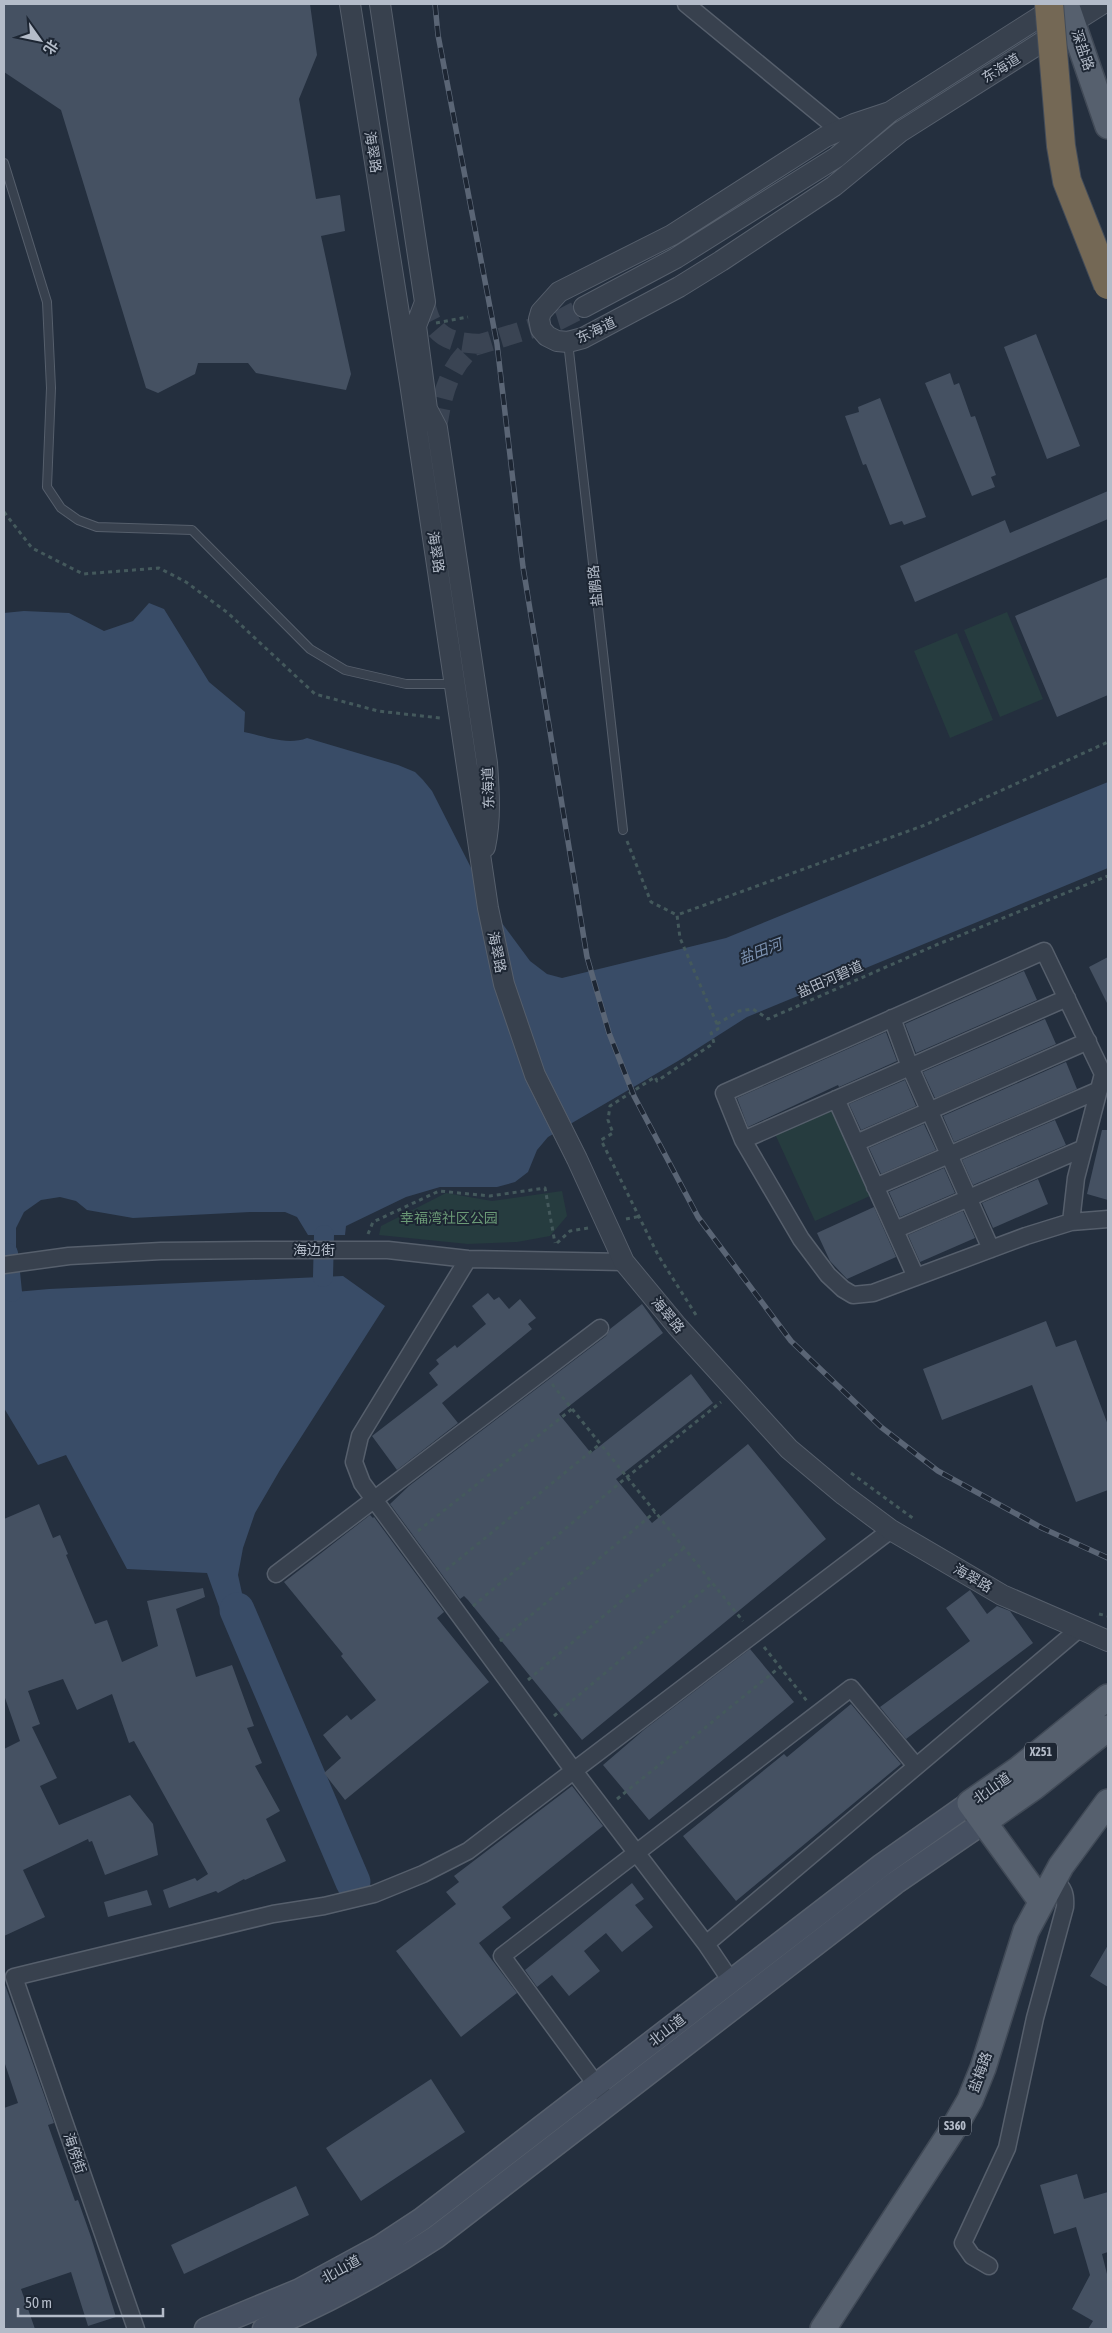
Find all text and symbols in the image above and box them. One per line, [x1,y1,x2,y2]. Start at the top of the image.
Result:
north arrow [15,15,65,65]
street label: 深盐路 [1069,28,1097,72]
text: 北 [40,37,61,57]
street label: 东海道 [979,50,1023,86]
street label: 海翠路 [362,130,384,174]
street label: 东海道 [574,314,618,346]
street label: 海翠路 [425,530,447,574]
street label: 盐鹏路 [585,564,605,608]
street label: 东海道 [479,767,497,809]
street label: 海翠路 [485,930,509,974]
water label: 盐田河 [736,934,787,967]
street label: 盐田河碧道 [795,957,865,1001]
park label: 幸福湾社区公园 [400,1210,498,1226]
street label: 海边街 [293,1242,335,1258]
street label: 海翠路 [648,1294,688,1336]
street label: 海翠路 [951,1561,995,1595]
road number: X251 [1025,1742,1057,1761]
street label: 北山道 [970,1769,1014,1807]
street label: 北山道 [646,2011,688,2049]
street label: 盐梅路 [965,2050,995,2094]
road number: S360 [939,2116,971,2136]
street label: 海傍街 [61,2131,89,2175]
street label: 北山道 [319,2252,363,2286]
scale bar [18,2286,162,2318]
text: 50 m [25,2294,52,2311]

